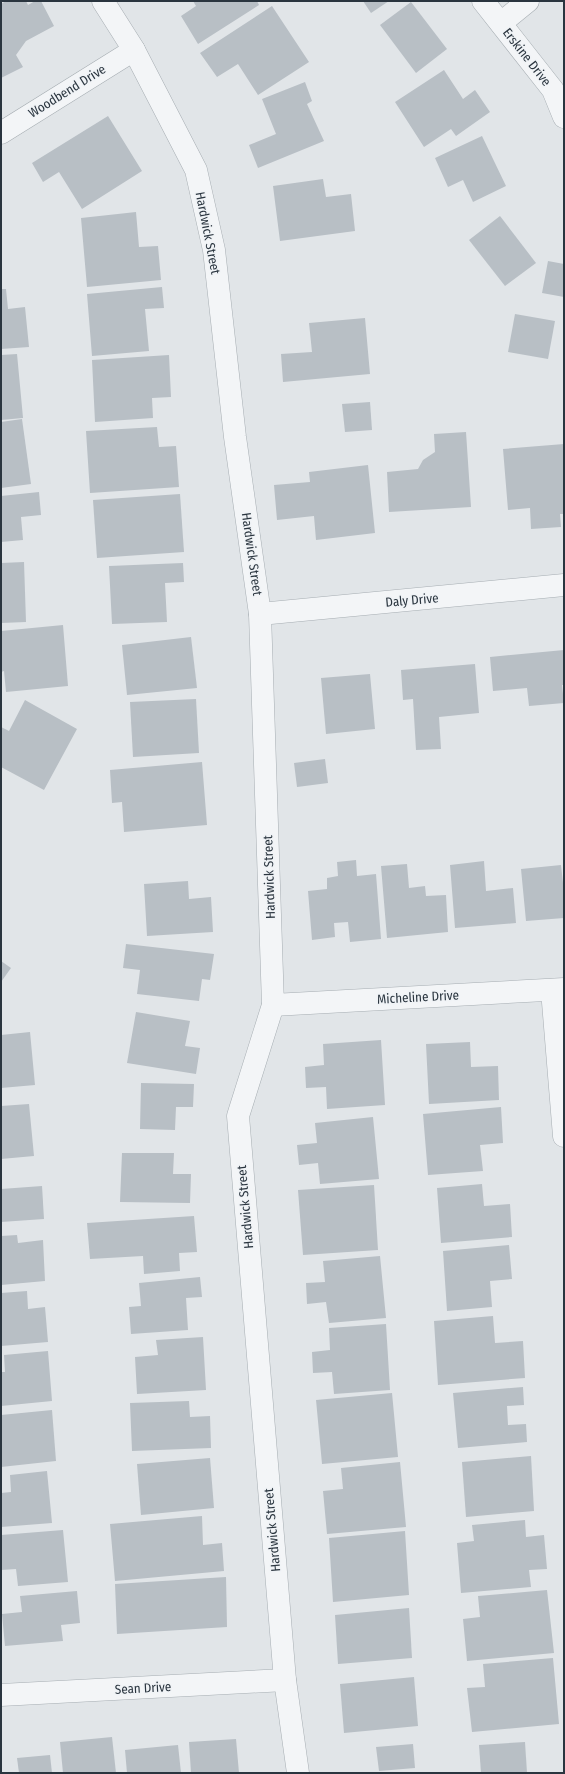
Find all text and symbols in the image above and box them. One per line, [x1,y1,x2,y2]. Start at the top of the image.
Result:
street label: Erskine Drive [500,25,554,89]
street label: Woodbend Drive [26,61,108,121]
street label: Hardwick Street [193,190,224,276]
street label: Hardwick Street [239,511,265,597]
street label: Daly Drive [385,590,439,610]
street label: Hardwick Street [260,834,278,919]
street label: Micheline Drive [377,987,459,1007]
street label: Hardwick Street [234,1164,256,1249]
street label: Hardwick Street [261,1487,283,1572]
street label: Sean Drive [114,1679,172,1697]

